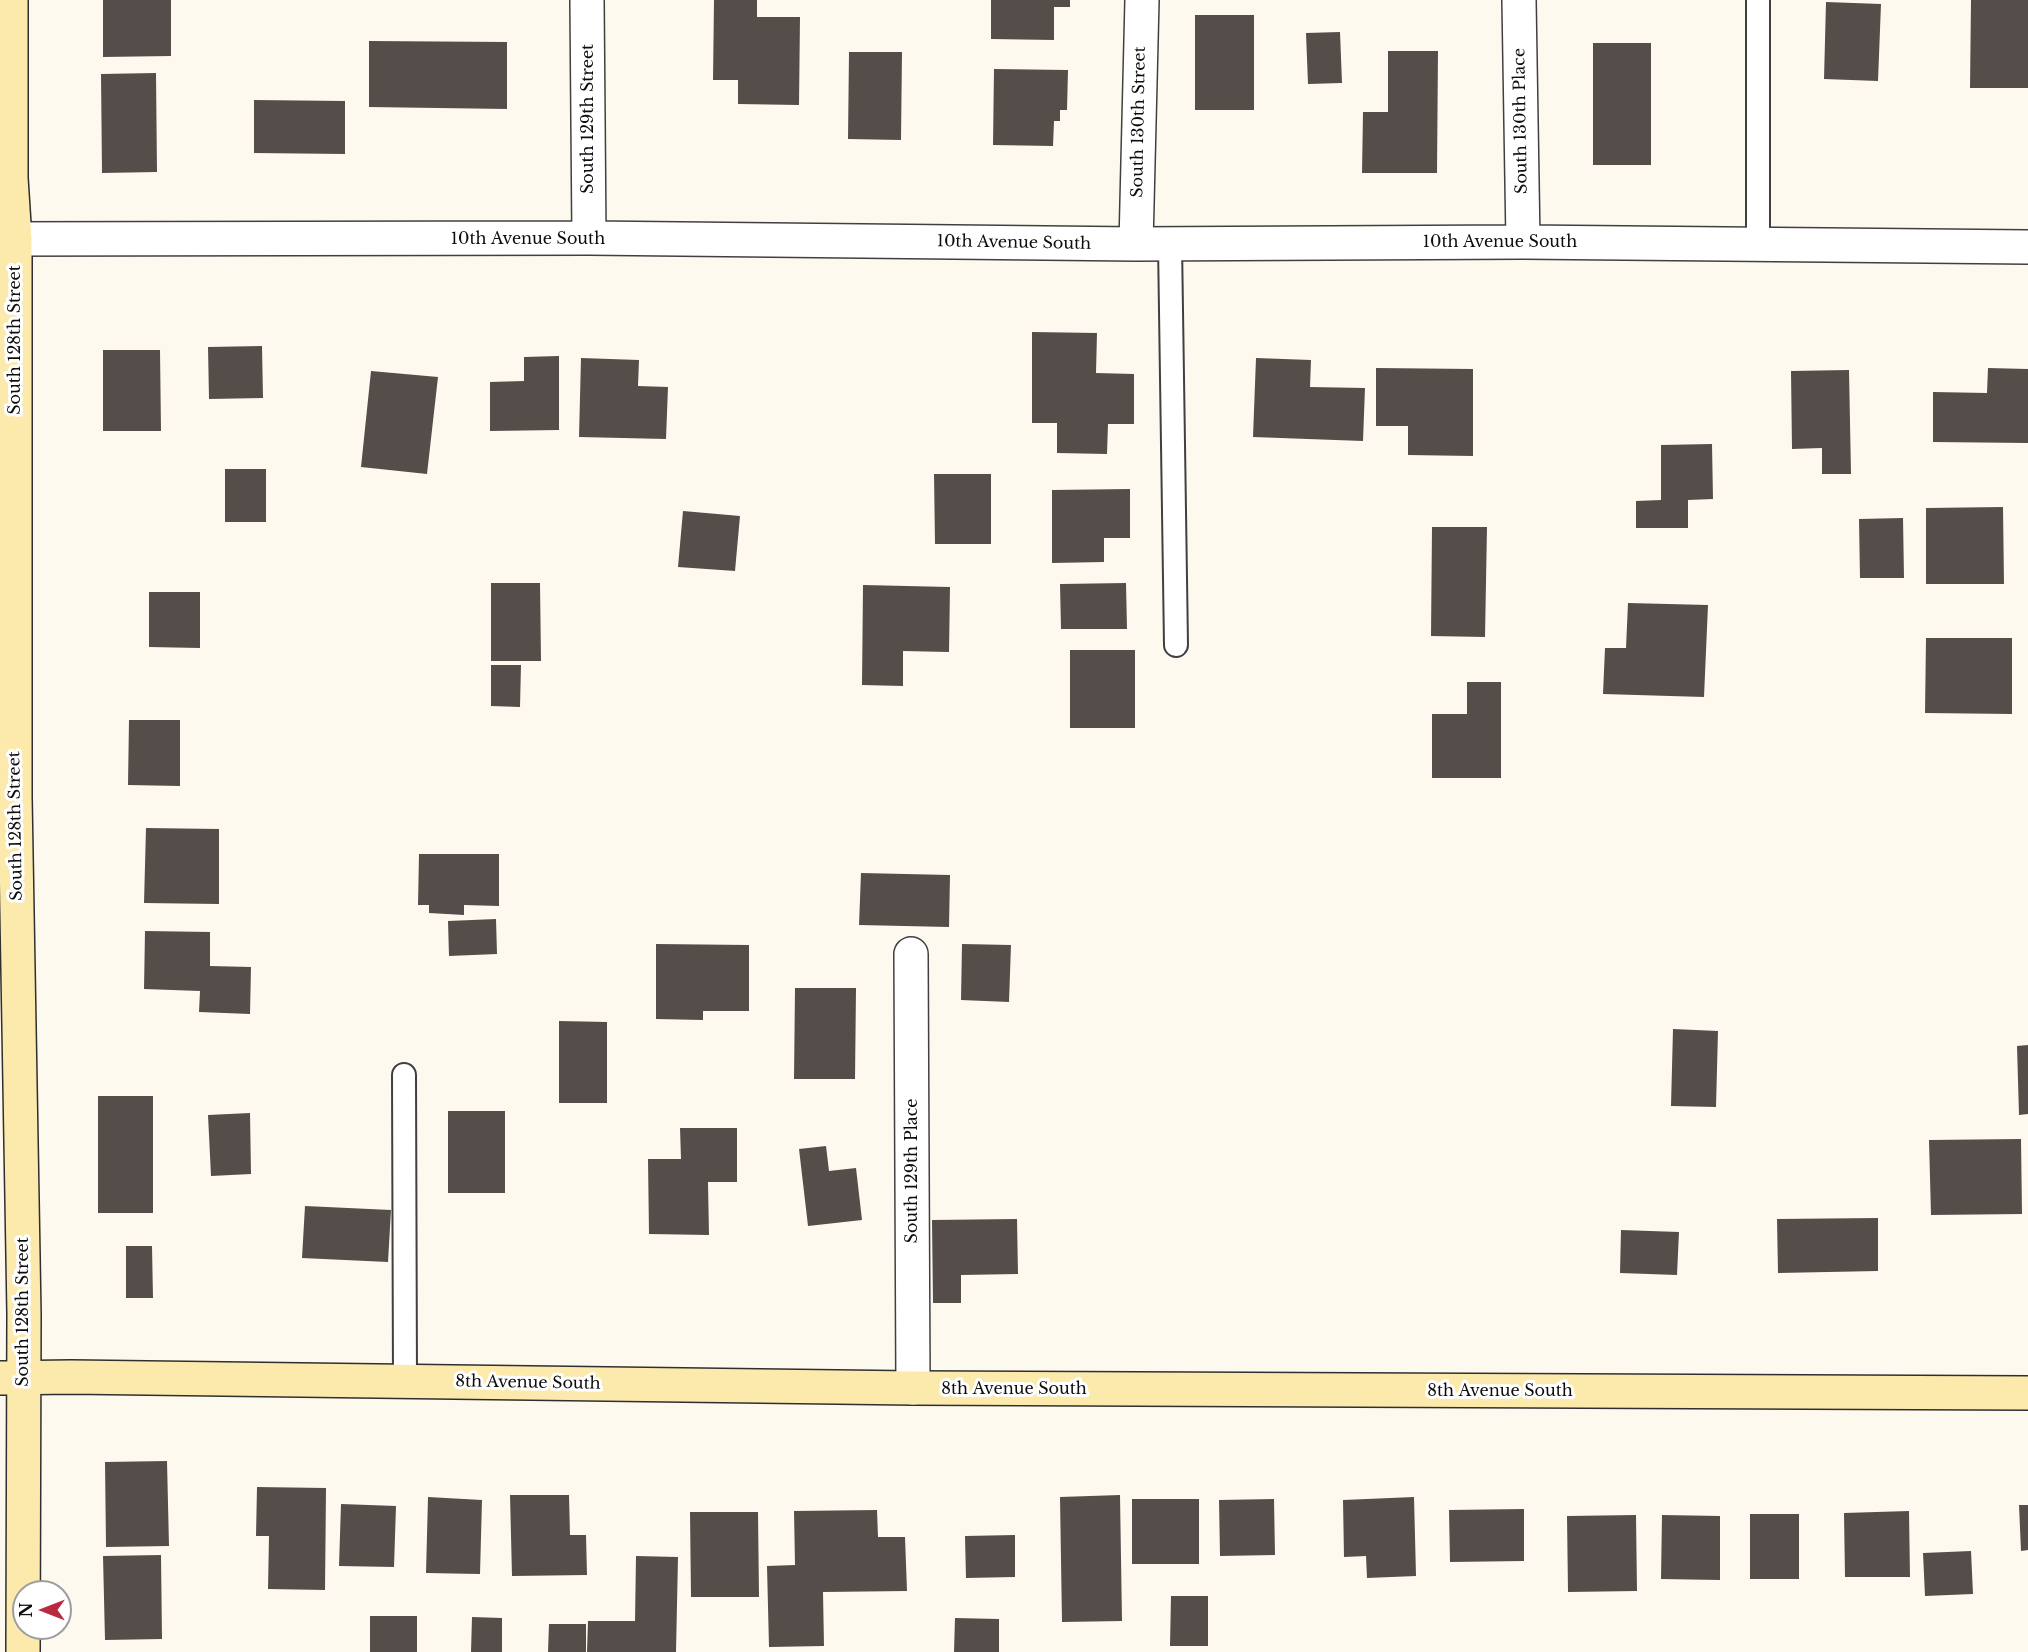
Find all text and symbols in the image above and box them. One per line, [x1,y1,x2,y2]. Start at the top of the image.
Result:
street label: South 129th Street [578,44,598,194]
street label: South 130th Street [1128,46,1150,198]
street label: South 130th Place [1510,48,1532,194]
street label: 10th Avenue South [451,229,605,249]
street label: 10th Avenue South [937,232,1091,254]
street label: 10th Avenue South [1423,232,1577,252]
street label: South 128th Street [5,265,25,415]
street label: South 128th Street [5,751,27,901]
street label: South 129th Place [902,1099,922,1243]
street label: South 128th Street [13,1237,33,1387]
street label: 8th Avenue South [455,1372,601,1394]
street label: 8th Avenue South [941,1379,1087,1399]
street label: 8th Avenue South [1427,1381,1573,1401]
north arrow [12,1580,72,1640]
text: N [16,1602,36,1618]

